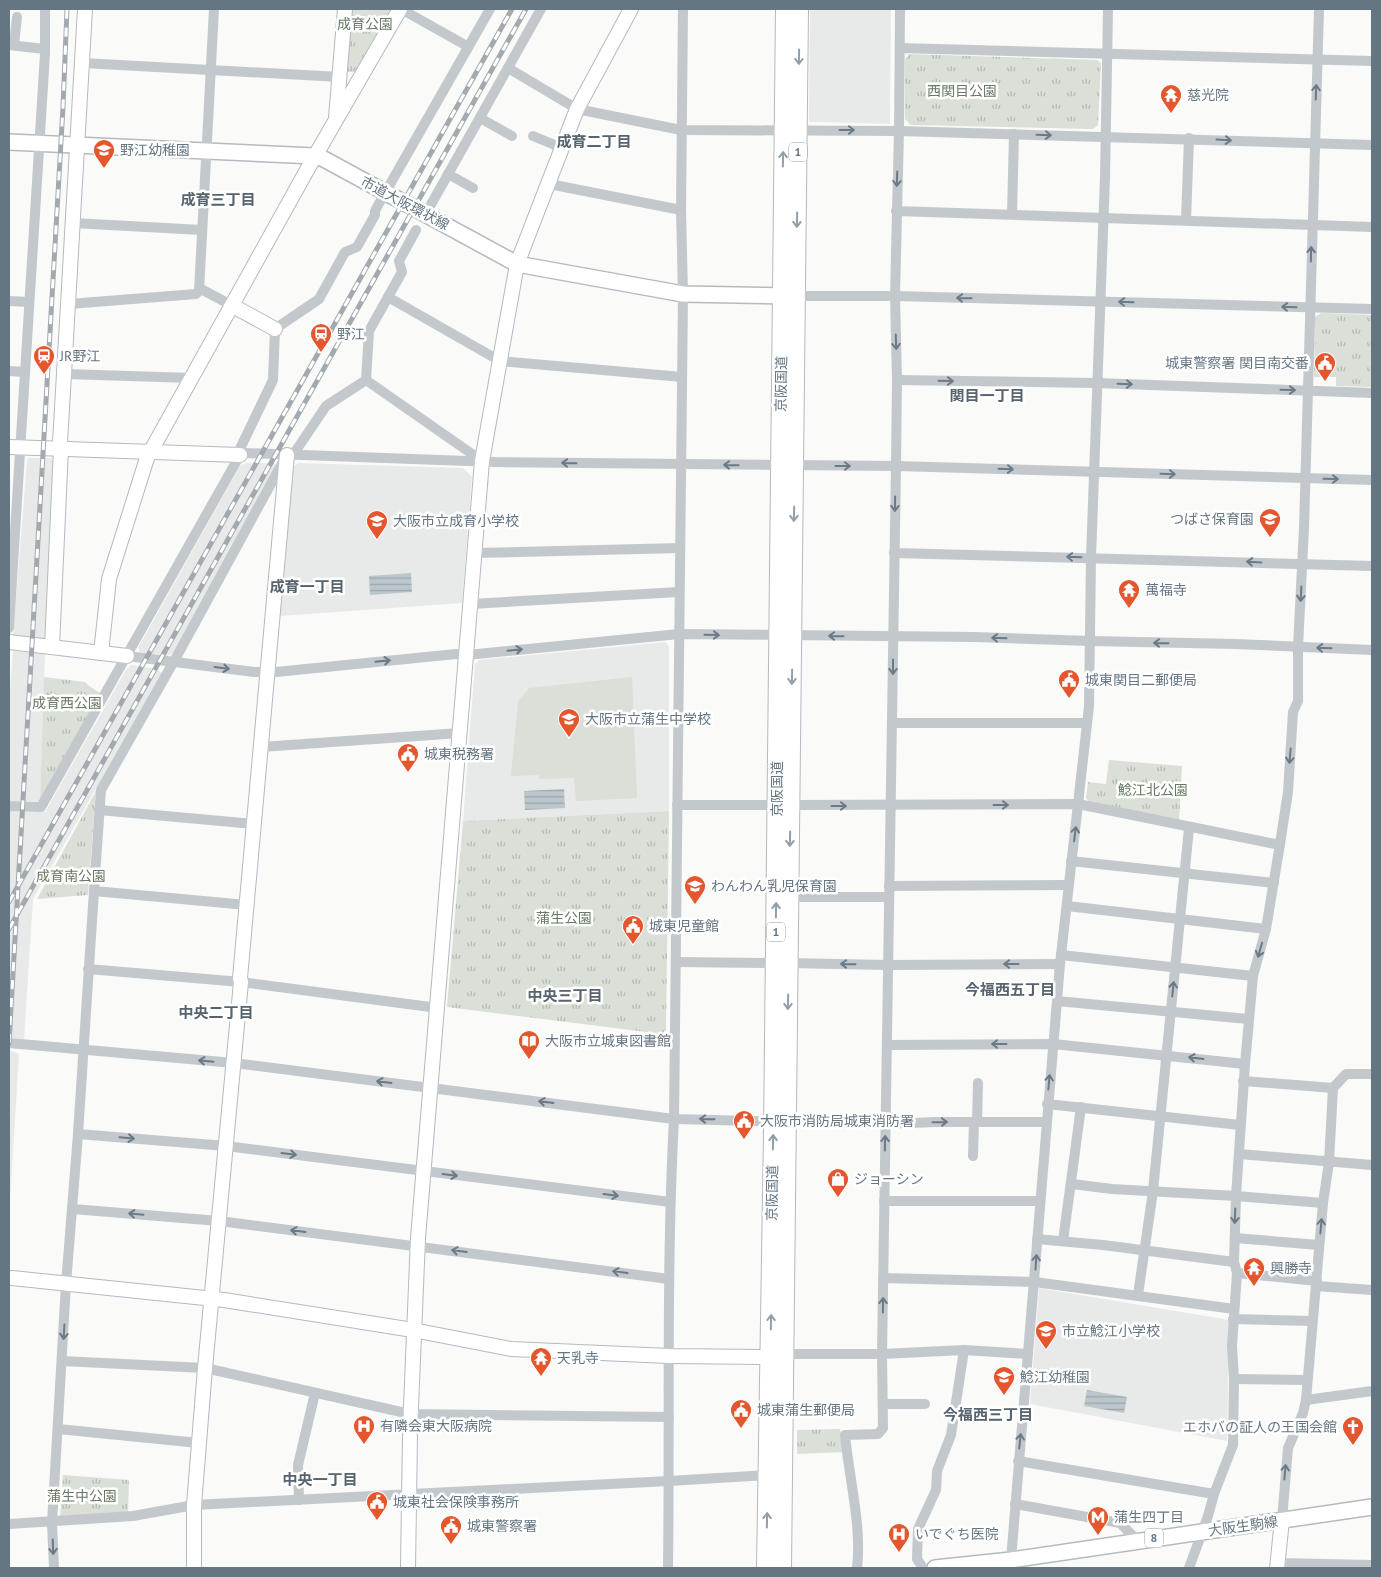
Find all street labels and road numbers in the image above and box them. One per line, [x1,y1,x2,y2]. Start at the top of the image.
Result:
road number: 1 [789,142,807,162]
street label: 市道大阪環状線 [358,172,452,234]
street label: 京阪国道 [772,356,790,412]
street label: 京阪国道 [768,761,786,817]
road number: 1 [767,922,785,942]
street label: 京阪国道 [763,1165,781,1221]
street label: 大阪生駒線 [1207,1512,1279,1540]
road number: 8 [1145,1529,1163,1548]

